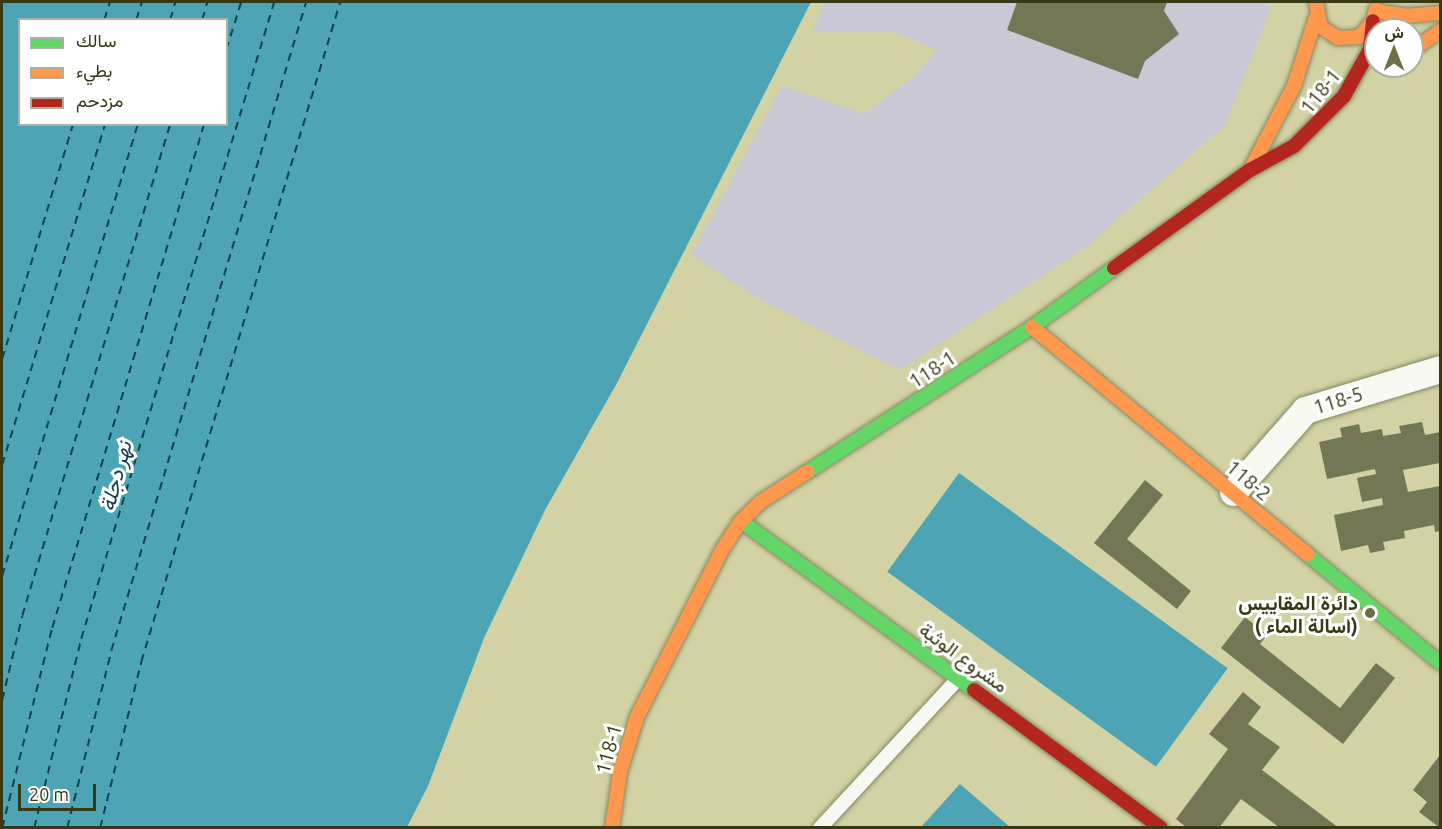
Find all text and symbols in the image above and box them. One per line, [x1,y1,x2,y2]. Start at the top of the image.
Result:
legend [18,18,228,126]
north arrow [1364,18,1424,78]
text: ش [1384,23,1404,41]
text: سالك [76,30,116,50]
text: بطيء [76,60,112,80]
street label: 118-1 [1295,64,1345,118]
text: مزدحم [76,90,123,110]
street label: 118-1 [904,345,960,393]
street label: 118-5 [1310,381,1366,419]
water label: نهر دجلة [94,438,136,514]
street label: 118-2 [1222,454,1276,506]
place label: دائرة المقاييس ( اسالة الماء) [1238,590,1358,637]
marker: دائرة المقاييس ( اسالة الماء) [1363,606,1377,620]
street label: مشروع الوثبة [915,617,1013,697]
street label: 118-1 [590,721,626,777]
scale bar [21,772,99,810]
text: 20 m [29,784,69,804]

